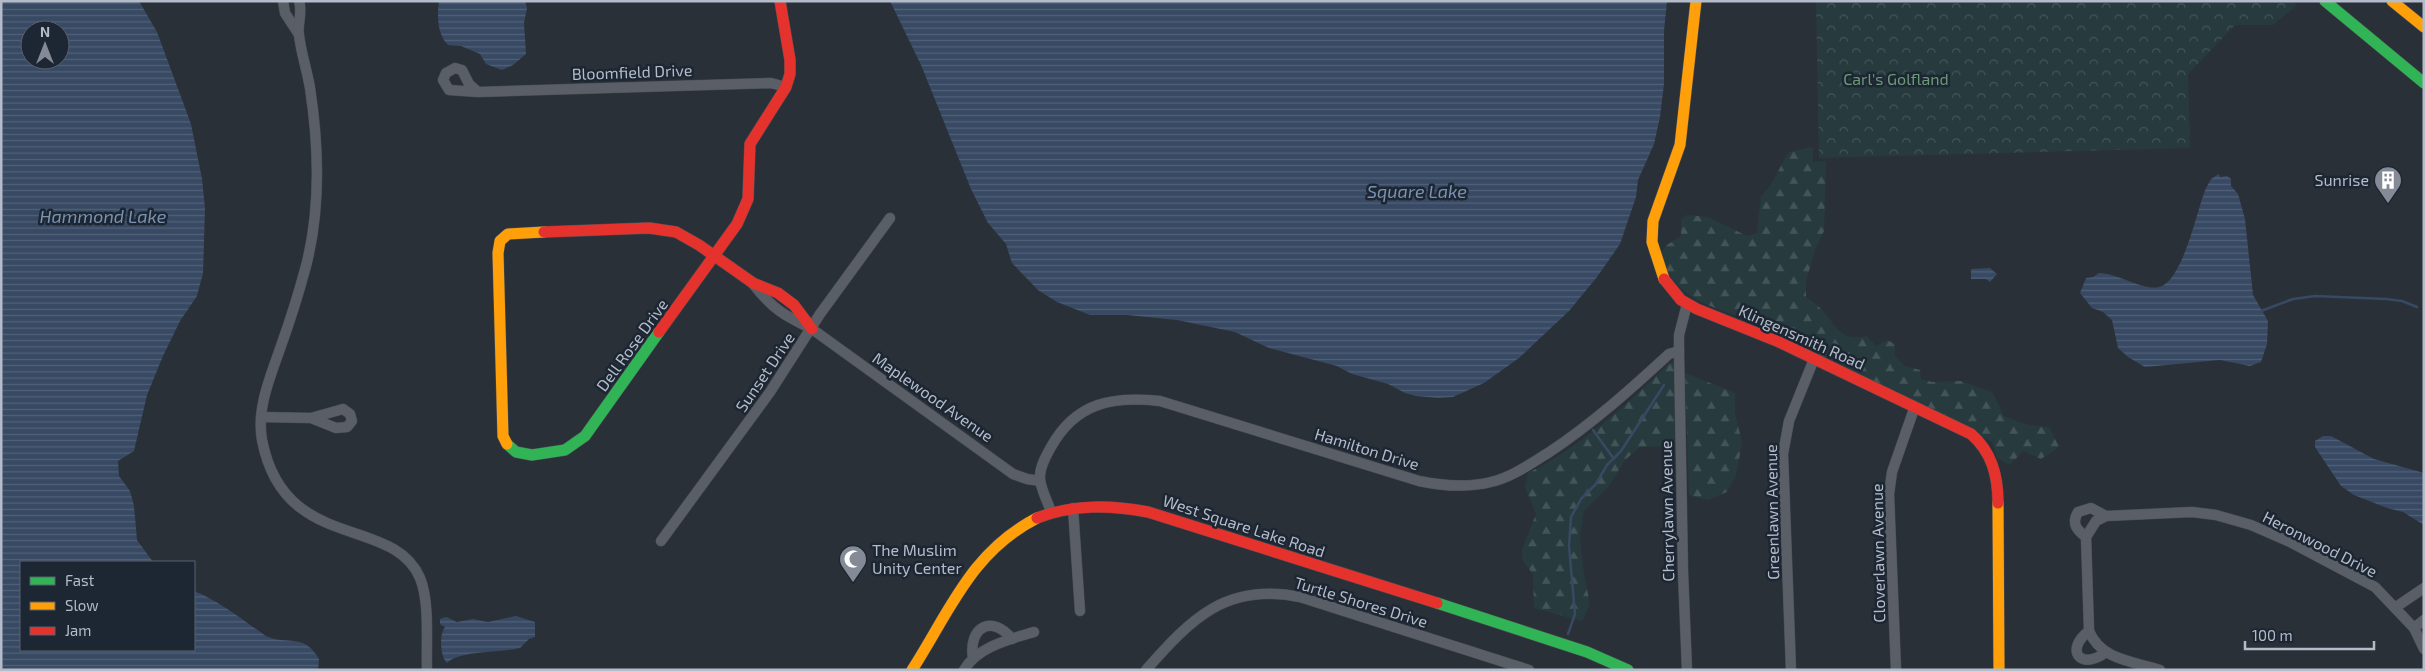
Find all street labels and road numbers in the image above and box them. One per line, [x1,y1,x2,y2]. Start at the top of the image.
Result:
street label: Bloomfield Drive [571,60,693,83]
street label: Dell Rose Drive [592,295,671,394]
street label: Klingensmith Road [1736,300,1868,373]
street label: Sunset Drive [731,328,798,415]
street label: Maplewood Avenue [869,348,997,445]
street label: Hamilton Drive [1313,424,1422,473]
street label: Cherrylawn Avenue [1656,440,1677,582]
street label: Greenlawn Avenue [1761,444,1782,580]
street label: Cloverlawn Avenue [1867,483,1888,623]
street label: West Square Lake Road [1161,490,1328,561]
street label: Heronwood Drive [2260,507,2381,581]
street label: Turtle Shores Drive [1292,572,1430,631]

